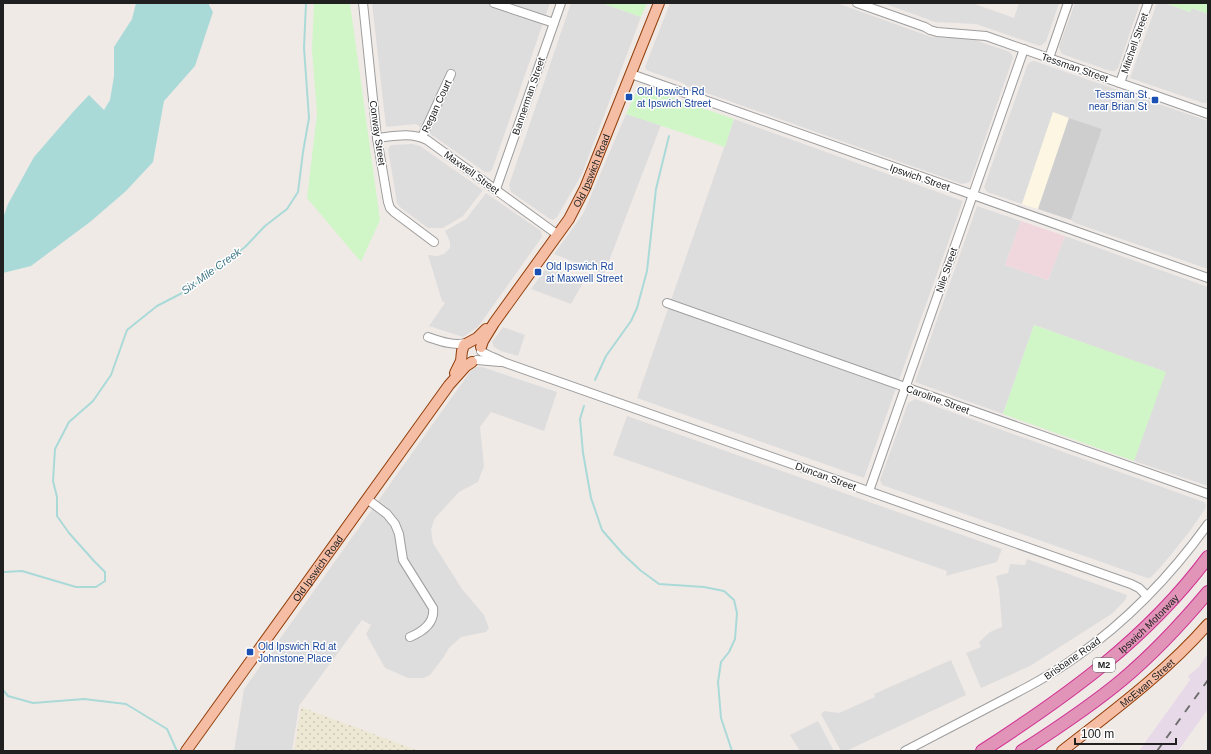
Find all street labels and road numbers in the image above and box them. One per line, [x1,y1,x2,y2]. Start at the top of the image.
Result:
street label: Mitchell Street [1119,11,1150,75]
street label: Tessman Street [1040,51,1110,84]
street label: Bannerman Street [510,56,547,136]
street label: Regan Court [419,78,454,134]
street label: Conway Street [367,100,388,167]
street label: Old Ipswich Road [571,133,612,209]
street label: Maxwell Street [442,149,502,196]
street label: Ipswich Street [888,162,952,193]
street label: Nile Street [934,246,959,294]
street label: Caroline Street [905,383,971,416]
street label: Duncan Street [794,460,858,493]
street label: Old Ipswich Road [290,534,345,604]
street label: Ipswich Motorway [1116,592,1181,656]
street label: Brisbane Road [1042,635,1103,682]
street label: McEwan Street [1118,657,1177,709]
road number: M2 [1093,658,1115,672]

